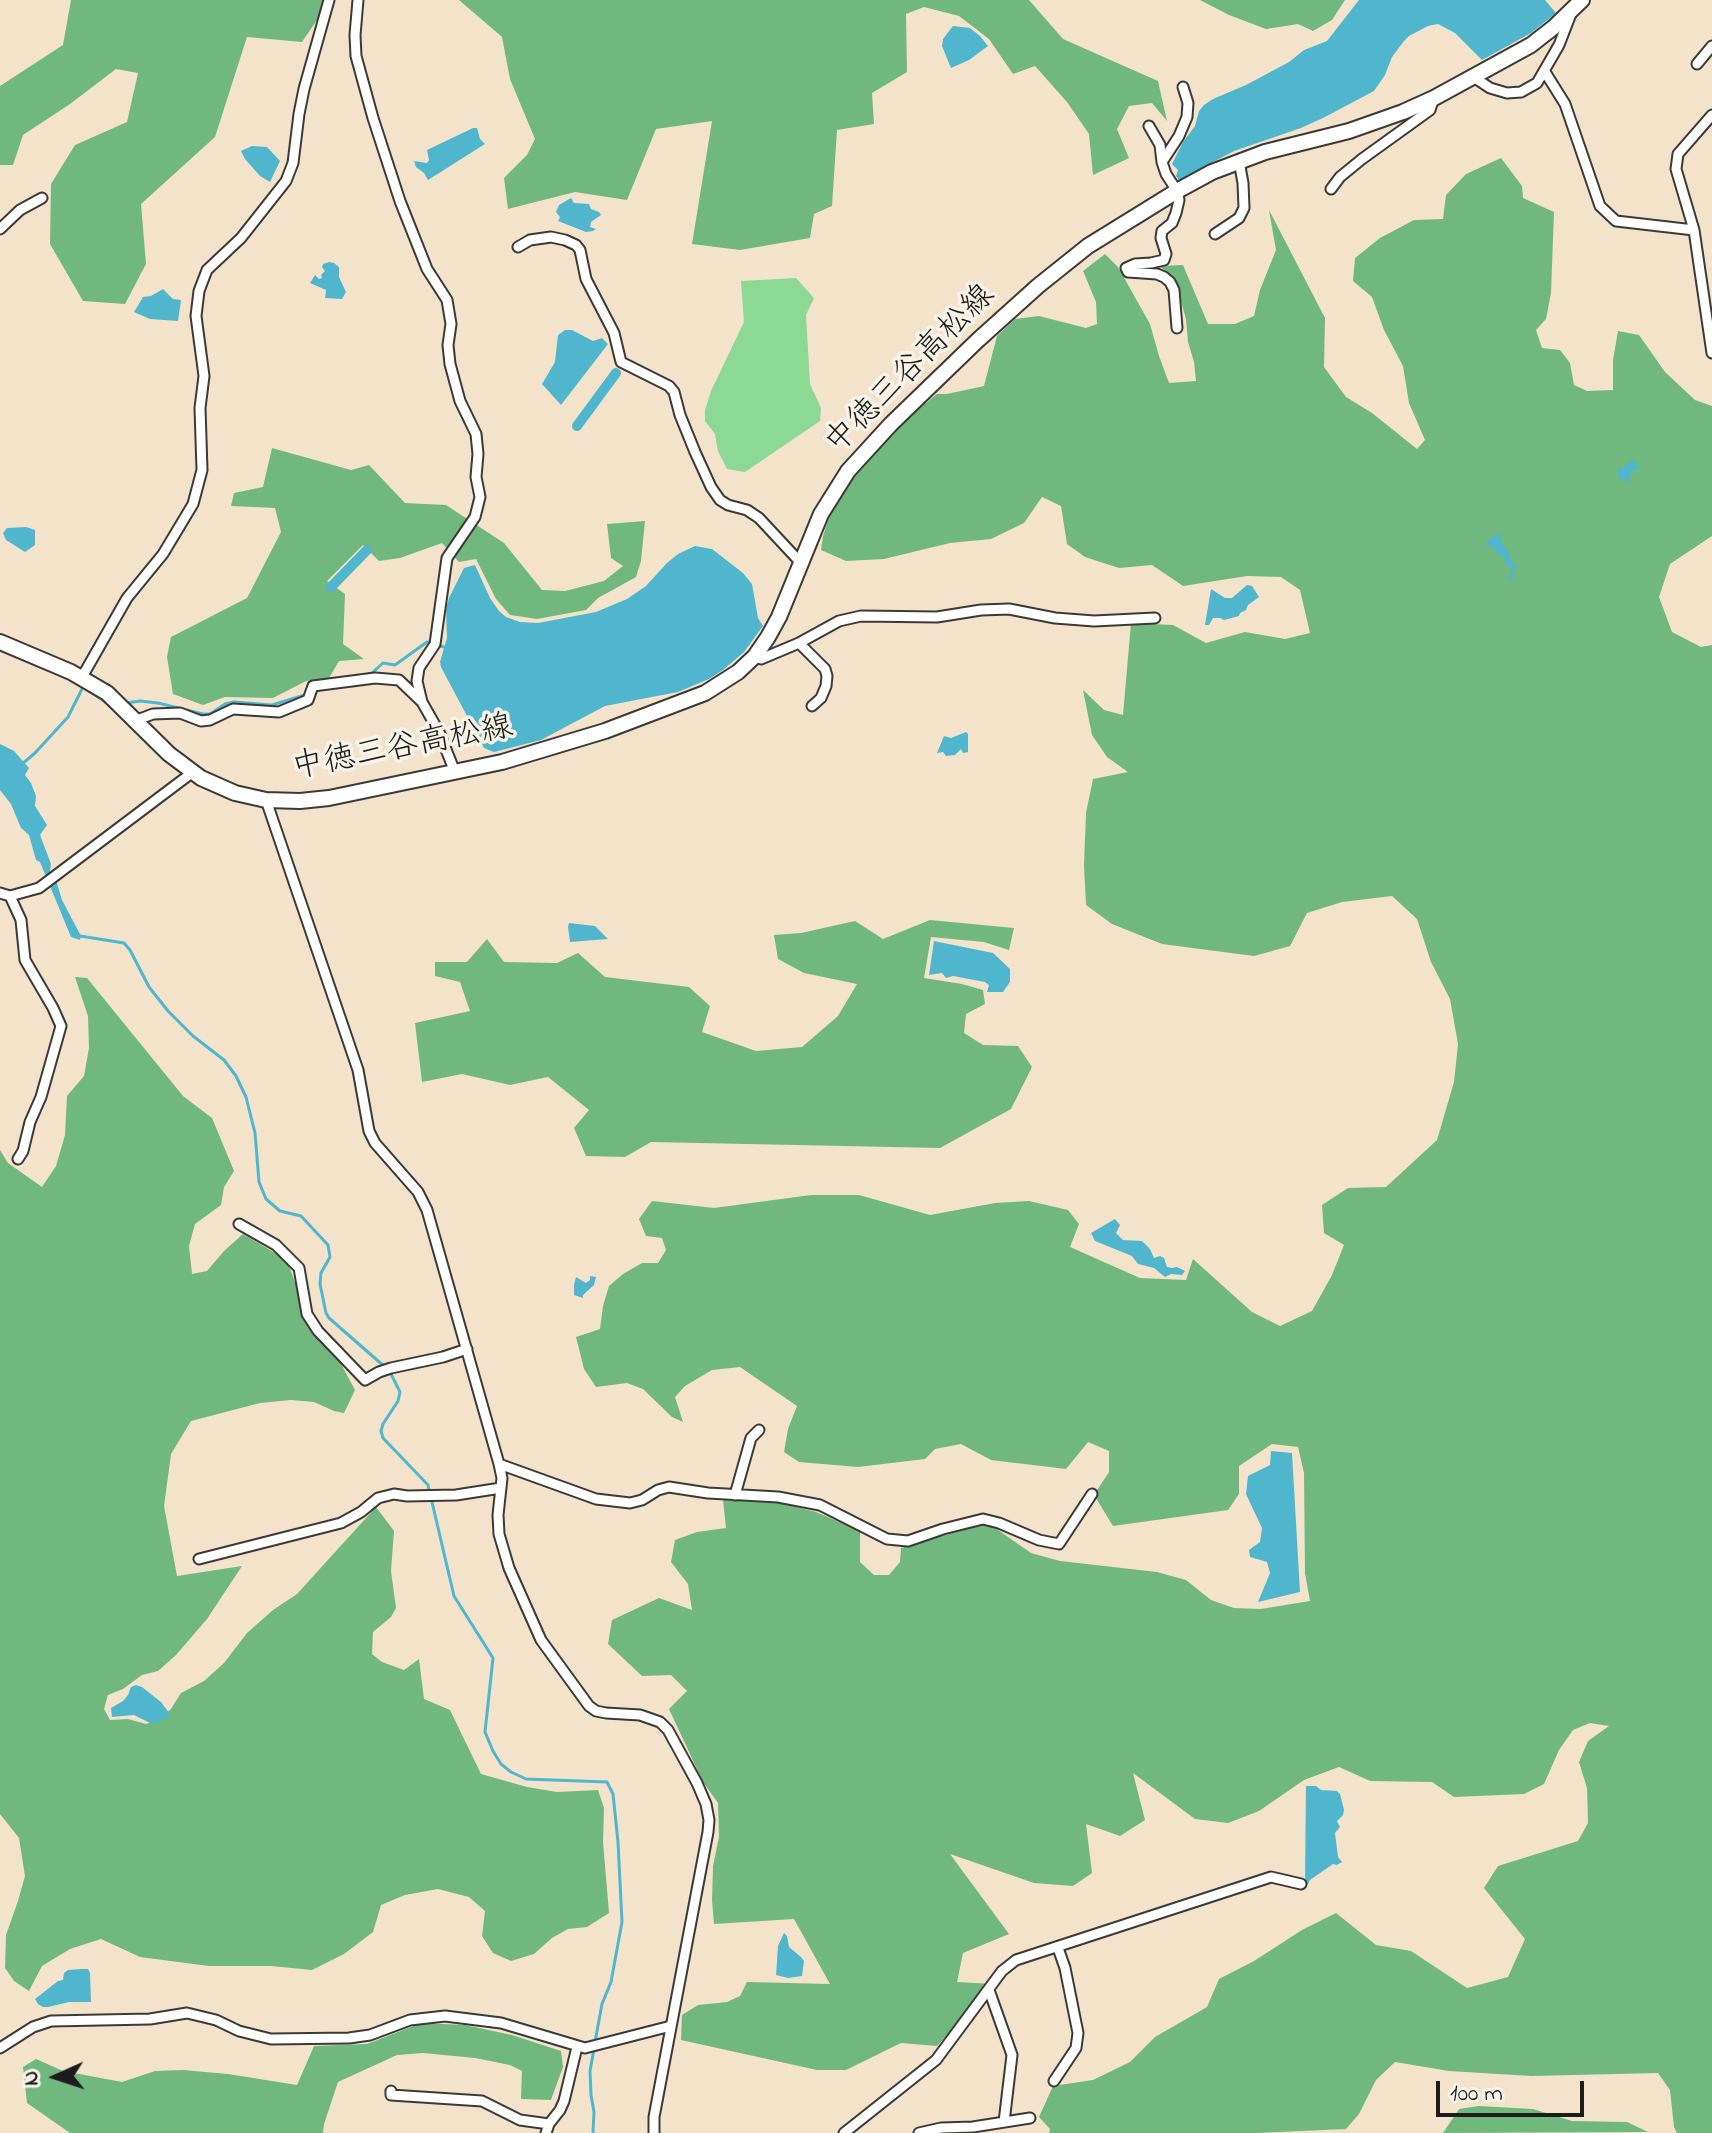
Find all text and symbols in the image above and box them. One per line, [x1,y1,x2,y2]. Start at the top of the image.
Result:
street label: 中徳三谷高松線 [819,278,1005,464]
street label: 中徳三谷高松線 [289,710,517,790]
north arrow [16,2037,96,2117]
scale bar [1440,2065,1588,2115]
text: N [16,2070,48,2087]
text: 100 m [1450,2077,1503,2112]

